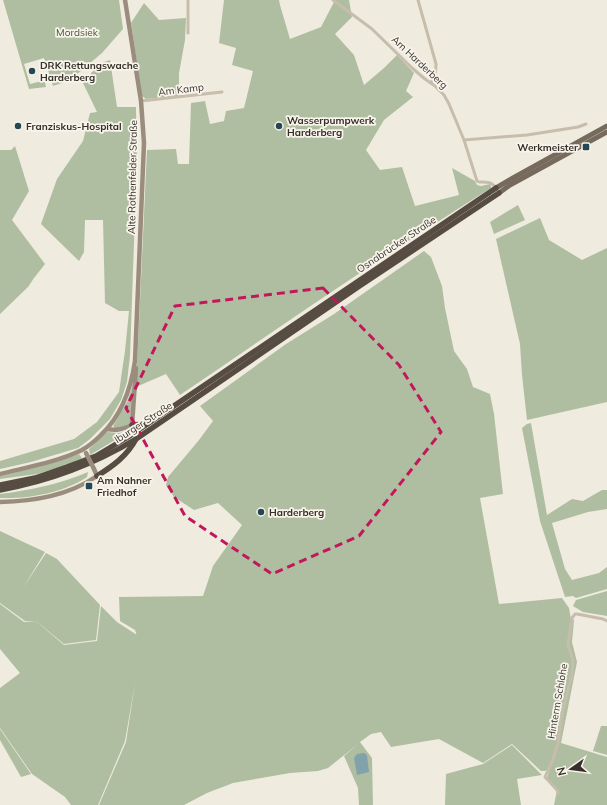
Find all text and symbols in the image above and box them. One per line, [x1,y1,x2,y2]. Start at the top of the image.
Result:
park label: Mordsiek [56,26,99,39]
street label: Am Harderberg [389,33,450,92]
place label: DRK Rettungswache Harderberg [40,59,139,84]
marker: DRK Rettungswache Harderberg [27,66,37,76]
street label: Am Kamp [158,80,205,99]
place label: Wasserpumpwerk Harderberg [287,114,375,139]
place label: Franziskus-Hospital [26,120,122,133]
street label: Alte Rothenfelder Straße [125,120,140,234]
marker: Franziskus-Hospital [13,121,23,131]
marker: Wasserpumpwerk Harderberg [274,121,284,131]
place label: Werkmeister [517,141,578,154]
marker: Werkmeister [581,142,591,152]
street label: Osnabrücker Straße [354,213,438,276]
street label: Iburger Straße [112,399,175,446]
place label: Am Nahner Friedhof [97,474,152,499]
marker: Am Nahner Friedhof [84,481,94,491]
place label: Harderberg [269,506,324,519]
marker: Harderberg [256,507,266,517]
street label: Hinterm Schlohe [544,662,571,740]
north arrow [551,749,591,789]
text: N [553,766,569,777]

